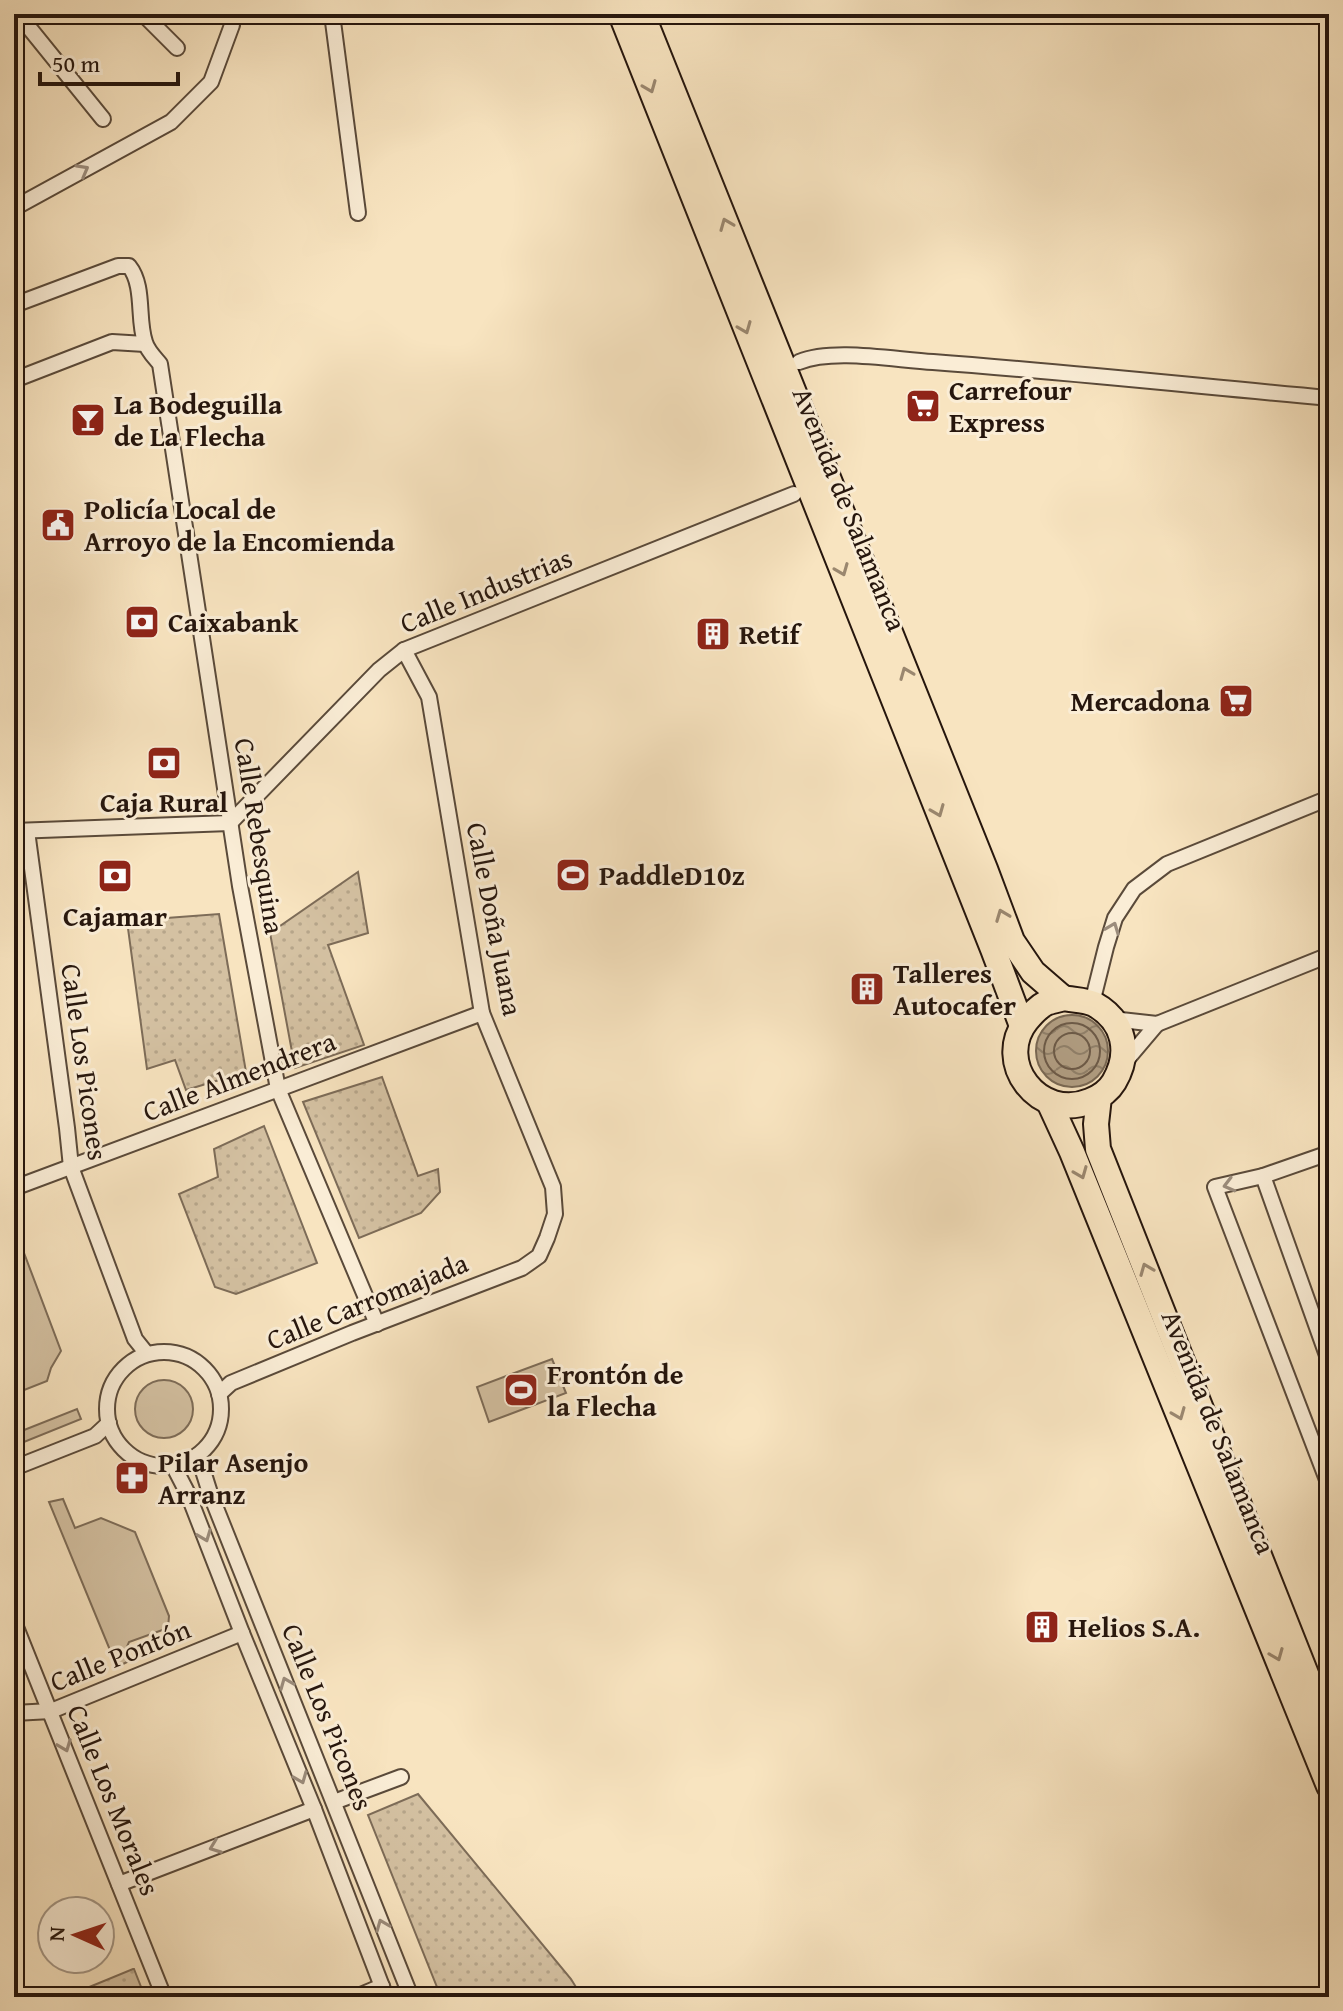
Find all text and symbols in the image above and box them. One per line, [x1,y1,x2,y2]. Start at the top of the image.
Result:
scale bar [40,36,178,86]
text: 50 m [52,46,100,81]
one-way arrow [640,79,657,93]
one-way arrow [74,165,89,180]
one-way arrow [719,218,736,232]
one-way arrow [736,320,752,334]
place label: Carrefour Express [949,369,1072,442]
street label: Avenida de Salamanca [783,381,918,638]
place label: La Bodeguilla de La Flecha [114,383,283,456]
supermarket icon: Carrefour Express [904,387,942,425]
bar icon: La Bodeguilla de La Flecha [69,401,107,439]
place label: Policía Local de Arroyo de la Encomienda [84,488,396,561]
public building icon: Policía Local de Arroyo de la Encomienda [39,506,77,544]
street label: Calle Industrias [393,536,578,643]
one-way arrow [832,562,848,576]
place label: Caixabank [168,601,299,642]
bank icon: Caixabank [123,603,161,641]
place label: Retif [739,613,802,654]
building icon: Retif [694,615,732,653]
one-way arrow [899,667,916,681]
place label: Mercadona [1071,680,1211,721]
supermarket icon: Mercadona [1217,682,1255,720]
street label: Calle Rebesquina [225,735,296,938]
bank icon: Caja Rural [145,744,183,782]
place label: Caja Rural [100,781,228,822]
one-way arrow [928,803,945,817]
street label: Calle Doña Juana [457,819,534,1020]
place label: PaddleD10z [599,854,745,895]
sports icon: PaddleD10z [554,856,592,894]
bank icon: Cajamar [96,857,134,895]
place label: Cajamar [63,895,167,936]
one-way arrow [995,909,1012,923]
one-way arrow [1103,922,1119,936]
place label: Talleres Autocafer [893,952,1016,1025]
street label: Calle Los Picones [51,961,120,1163]
building icon: Talleres Autocafer [848,970,886,1008]
street label: Calle Almendrera [136,1020,342,1131]
one-way arrow [1071,1165,1088,1179]
one-way arrow [1223,1175,1236,1192]
street label: Calle Carromajada [260,1241,474,1360]
one-way arrow [1139,1263,1156,1277]
street label: Avenida de Salamanca [1152,1304,1287,1561]
place label: Frontón de la Flecha [547,1353,683,1426]
sports icon: Frontón de la Flecha [502,1371,540,1409]
one-way arrow [1169,1406,1186,1420]
place label: Pilar Asenjo Arranz [158,1441,309,1514]
pharmacy icon: Pilar Asenjo Arranz [113,1459,151,1497]
one-way arrow [195,1528,212,1542]
place label: Helios S.A. [1068,1606,1200,1647]
street label: Calle Pontón [43,1608,197,1701]
building icon: Helios S.A. [1023,1608,1061,1646]
street label: Calle Los Picones [272,1617,385,1816]
one-way arrow [1267,1647,1284,1661]
one-way arrow [280,1677,296,1691]
street label: Calle Los Morales [58,1698,171,1901]
one-way arrow [55,1738,72,1752]
one-way arrow [291,1770,308,1784]
one-way arrow [209,1837,223,1854]
north arrow [36,1895,116,1975]
one-way arrow [376,1919,392,1933]
text: N [40,1925,72,1942]

